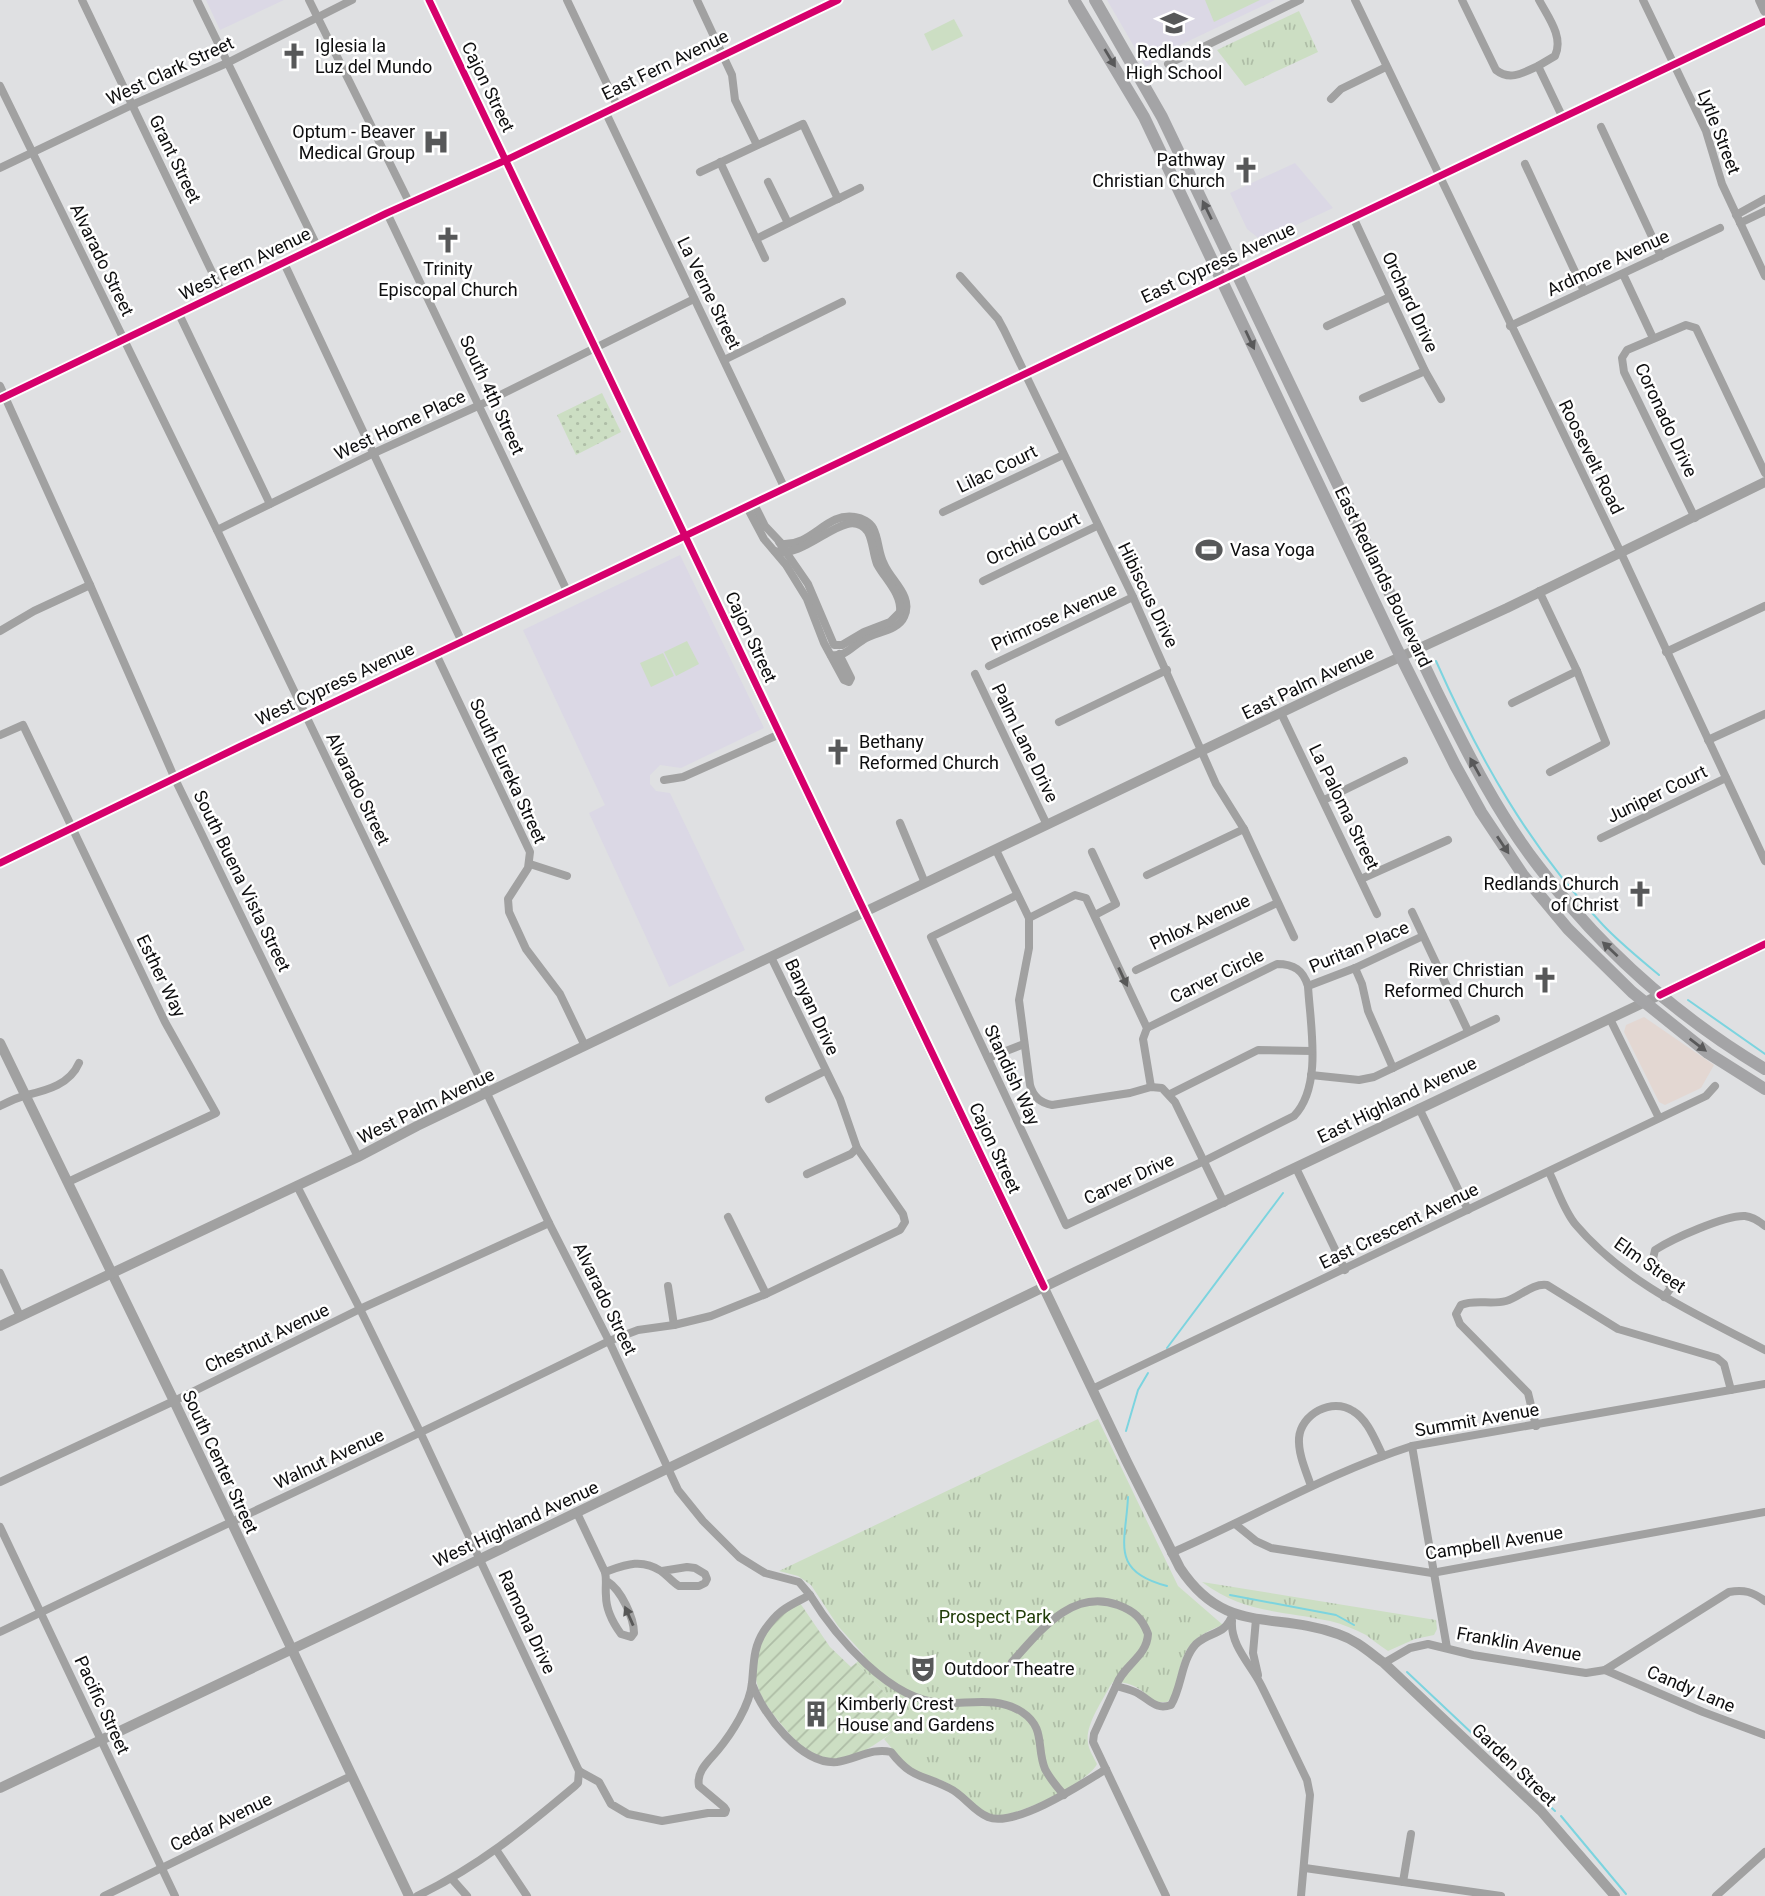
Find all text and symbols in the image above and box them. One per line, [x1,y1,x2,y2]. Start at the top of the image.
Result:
school or university icon: Redlands High School [1159,8,1189,38]
street label: East Fern Avenue [598,25,732,104]
street label: West Clark Street [103,32,237,109]
place label: Iglesia la Luz del Mundo [315,35,432,77]
street label: Cajon Street [458,38,519,136]
church icon: Iglesia la Luz del Mundo [279,41,309,71]
place label: Redlands High School [1126,41,1222,83]
one-way arrow [1103,48,1116,67]
street label: Lytle Street [1694,87,1745,177]
street label: Grant Street [145,111,206,206]
place label: Optum - Beaver Medical Group [292,121,415,163]
hospital icon: Optum - Beaver Medical Group [421,127,451,157]
place label: Pathway Christian Church [1092,149,1225,191]
church icon: Pathway Christian Church [1231,155,1261,185]
one-way arrow [1201,199,1212,220]
street label: Alvarado Street [66,200,139,319]
street label: East Cypress Avenue [1137,218,1298,307]
street label: West Fern Avenue [176,223,314,304]
church icon: Trinity Episcopal Church [433,225,463,255]
street label: Ardmore Avenue [1543,225,1672,300]
street label: La Verne Street [673,233,746,352]
street label: Orchard Drive [1378,248,1443,355]
place label: Trinity Episcopal Church [378,258,518,300]
one-way arrow [1244,330,1256,350]
street label: South 4th Street [456,332,529,458]
street label: Coronado Drive [1631,360,1702,480]
street label: West Home Place [331,385,469,464]
street label: Roosevelt Road [1555,396,1628,517]
street label: Lilac Court [953,440,1040,497]
street label: East Redlands Boulevard [1331,483,1436,670]
street label: Orchid Court [983,508,1083,569]
sports icon: Vasa Yoga [1194,535,1224,565]
street label: Hibiscus Drive [1114,539,1183,651]
place label: Vasa Yoga [1230,539,1315,560]
street label: Primrose Avenue [988,578,1120,655]
street label: Cajon Street [721,588,782,686]
street label: West Cypress Avenue [252,638,417,730]
street label: East Palm Avenue [1238,642,1377,724]
street label: Palm Lane Drive [988,680,1063,806]
street label: South Eureka Street [466,695,551,847]
street label: Alvarado Street [322,729,395,848]
place label: Bethany Reformed Church [859,731,999,773]
church icon: Bethany Reformed Church [823,737,853,767]
street label: La Paloma Street [1305,741,1384,873]
one-way arrow [1469,757,1481,777]
street label: Juniper Court [1603,760,1710,827]
street label: South Buena Vista Street [189,787,296,975]
one-way arrow [1496,836,1510,854]
place label: Redlands Church of Christ [1483,873,1619,915]
church icon: Redlands Church of Christ [1625,879,1655,909]
street label: Phlox Avenue [1146,889,1253,954]
street label: Puritan Place [1306,916,1412,977]
street label: Esther Way [132,931,191,1021]
one-way arrow [1602,941,1619,957]
street label: Carver Circle [1166,944,1267,1007]
street label: Banyan Drive [781,955,844,1058]
place label: River Christian Reformed Church [1384,959,1524,1001]
church icon: River Christian Reformed Church [1530,965,1560,995]
one-way arrow [1117,967,1129,987]
street label: Standish Way [980,1021,1045,1129]
one-way arrow [1689,1038,1707,1052]
street label: East Highland Avenue [1314,1052,1480,1147]
street label: West Palm Avenue [354,1063,498,1148]
street label: Cajon Street [965,1099,1026,1197]
street label: Carver Drive [1080,1149,1177,1209]
street label: East Crescent Avenue [1316,1178,1482,1273]
street label: Elm Street [1611,1232,1690,1297]
street label: Alvarado Street [569,1239,642,1358]
street label: Chestnut Avenue [201,1298,332,1377]
street label: South Center Street [178,1387,263,1537]
street label: Summit Avenue [1413,1398,1541,1441]
street label: Walnut Avenue [270,1424,387,1493]
street label: West Highland Avenue [430,1476,602,1571]
street label: Campbell Avenue [1424,1521,1564,1564]
street label: Ramona Drive [494,1567,561,1677]
one-way arrow [623,1606,634,1627]
park label: Prospect Park [939,1606,1052,1627]
street label: Franklin Avenue [1455,1622,1583,1665]
street label: Pacific Street [70,1652,134,1757]
theatre icon: Outdoor Theatre [908,1654,938,1684]
place label: Outdoor Theatre [944,1658,1074,1679]
street label: Candy Lane [1644,1661,1738,1716]
place label: Kimberly Crest House and Gardens [837,1693,995,1735]
building icon: Kimberly Crest House and Gardens [801,1699,831,1729]
street label: Garden Street [1468,1719,1561,1810]
street label: Cedar Avenue [166,1788,275,1855]

